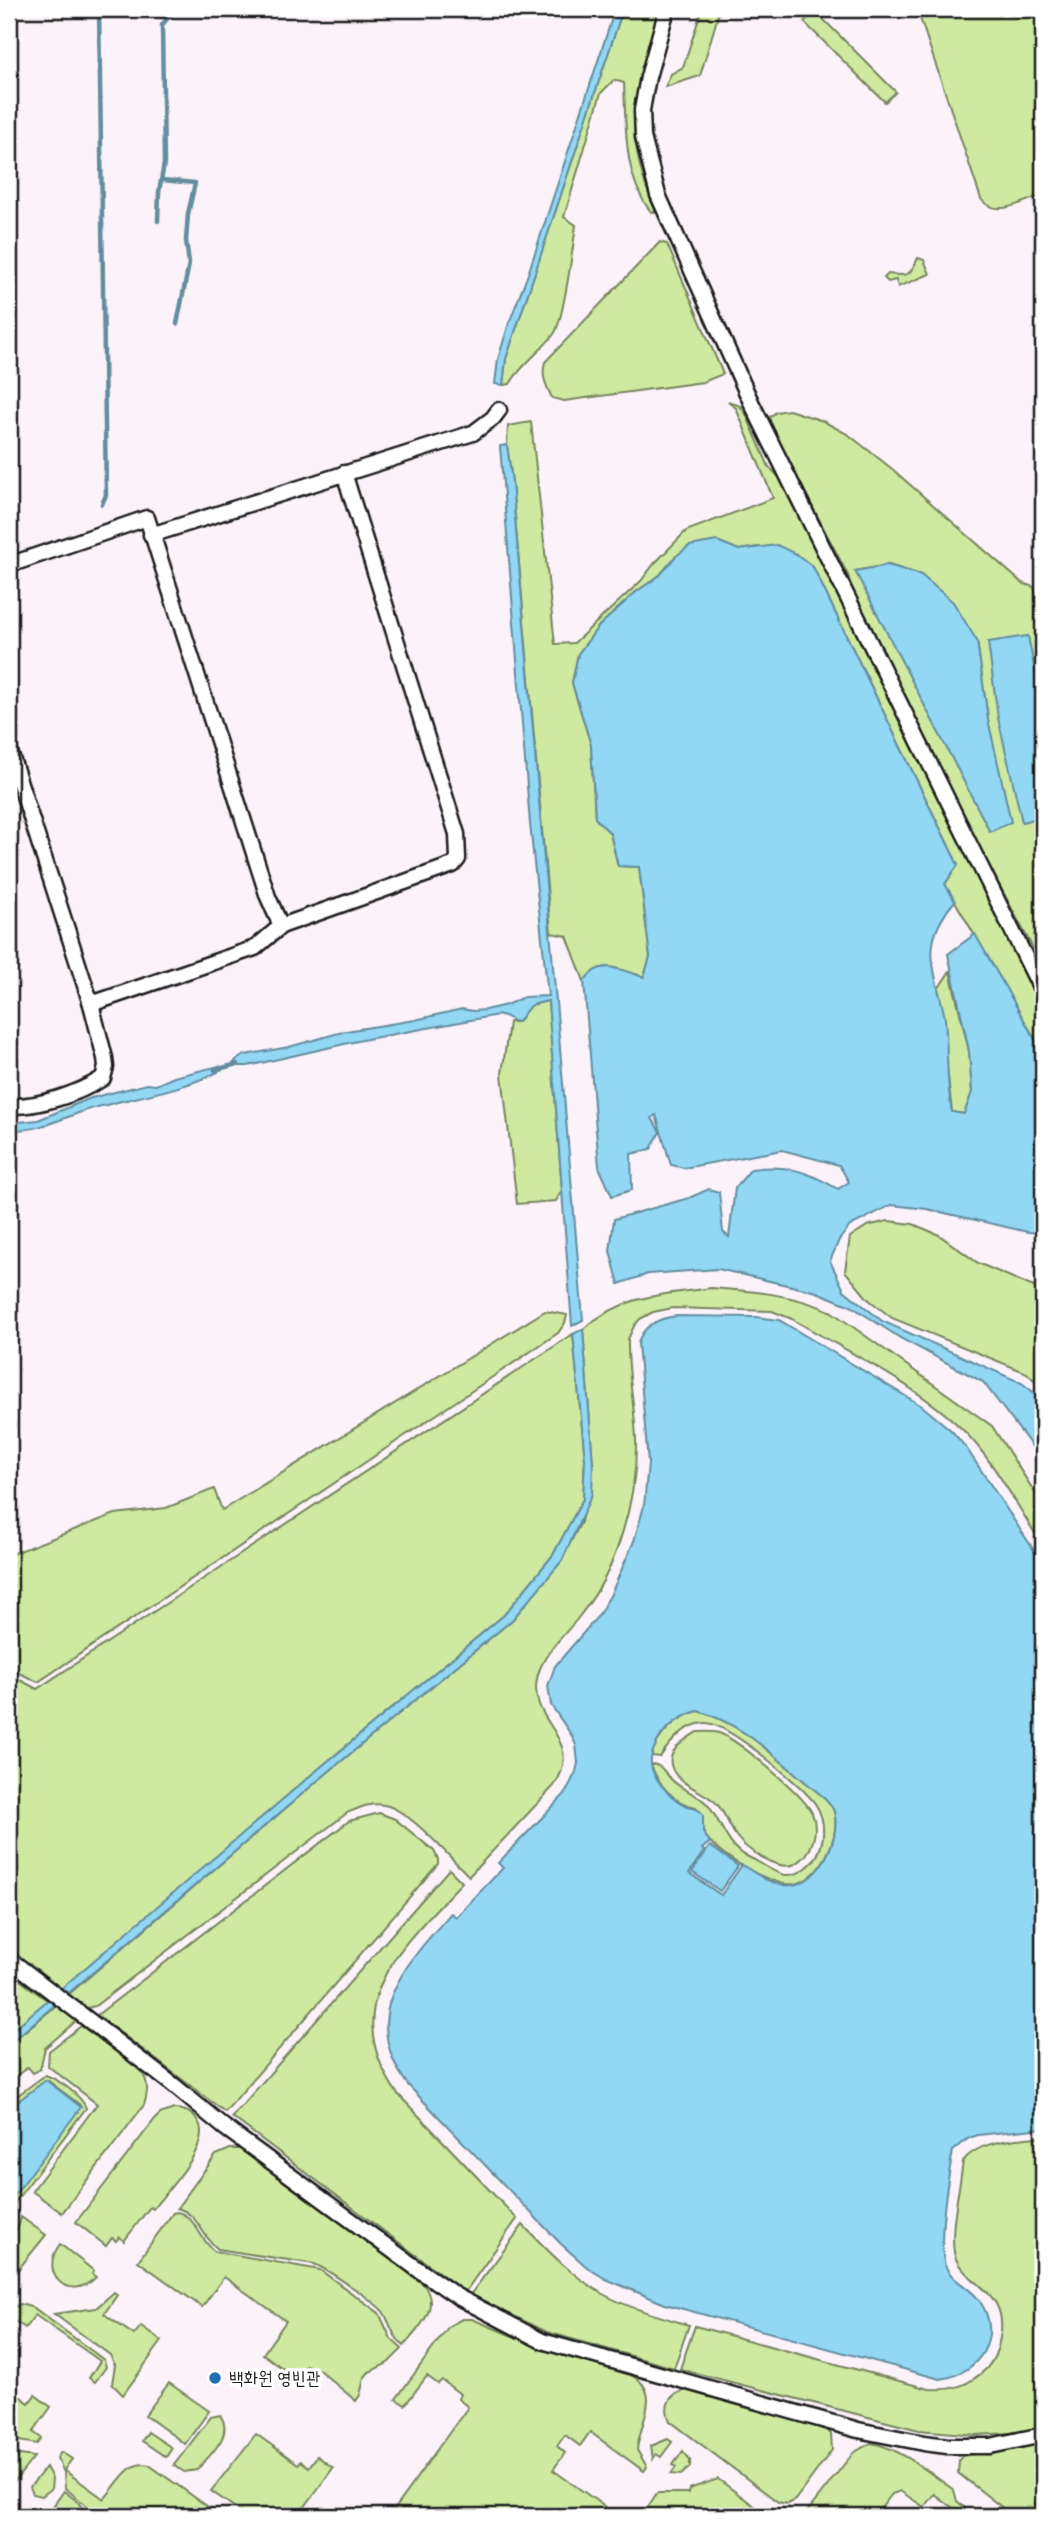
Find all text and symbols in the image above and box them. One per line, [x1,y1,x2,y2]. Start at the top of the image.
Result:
place label: 백화원 영빈관 [229,2368,321,2389]
marker: 백화원 영빈관 [207,2370,223,2386]

